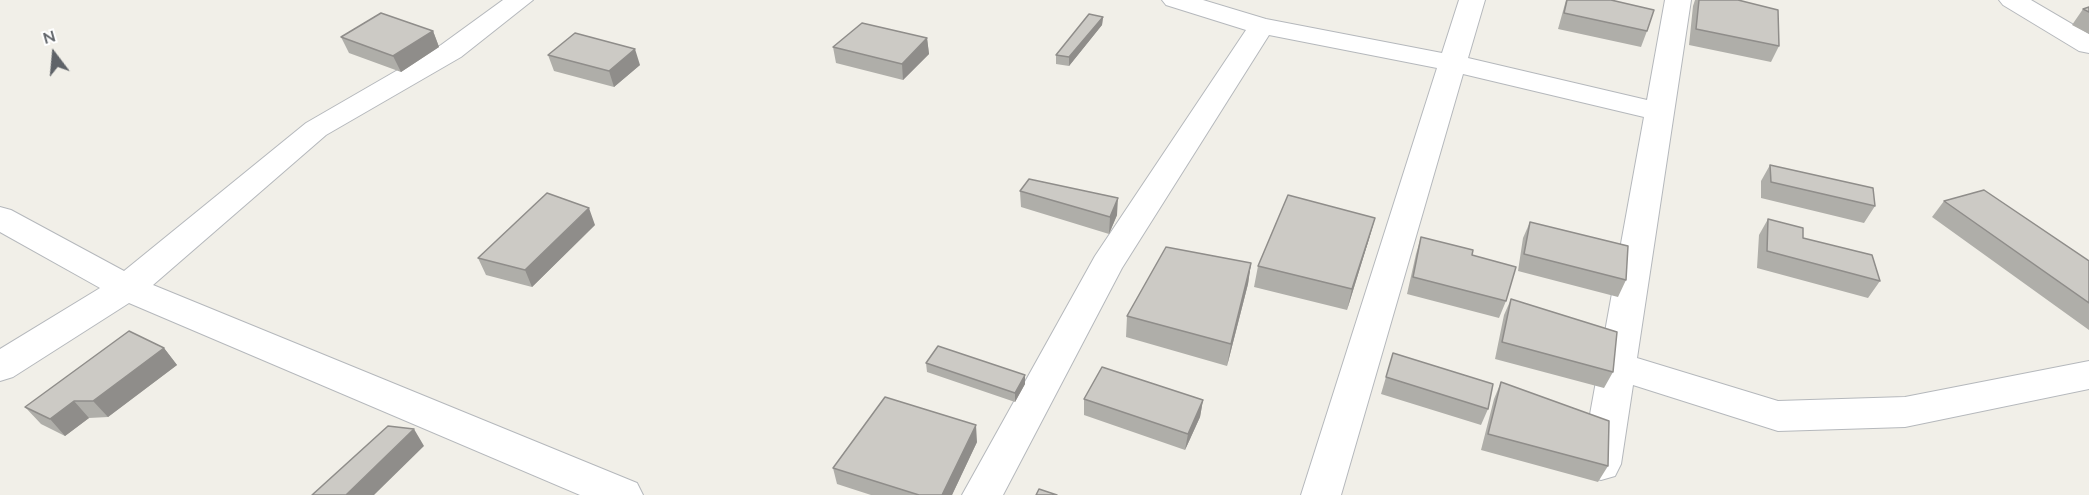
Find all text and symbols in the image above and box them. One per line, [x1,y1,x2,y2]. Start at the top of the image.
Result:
north arrow [24,24,84,84]
text: N [40,25,58,48]

